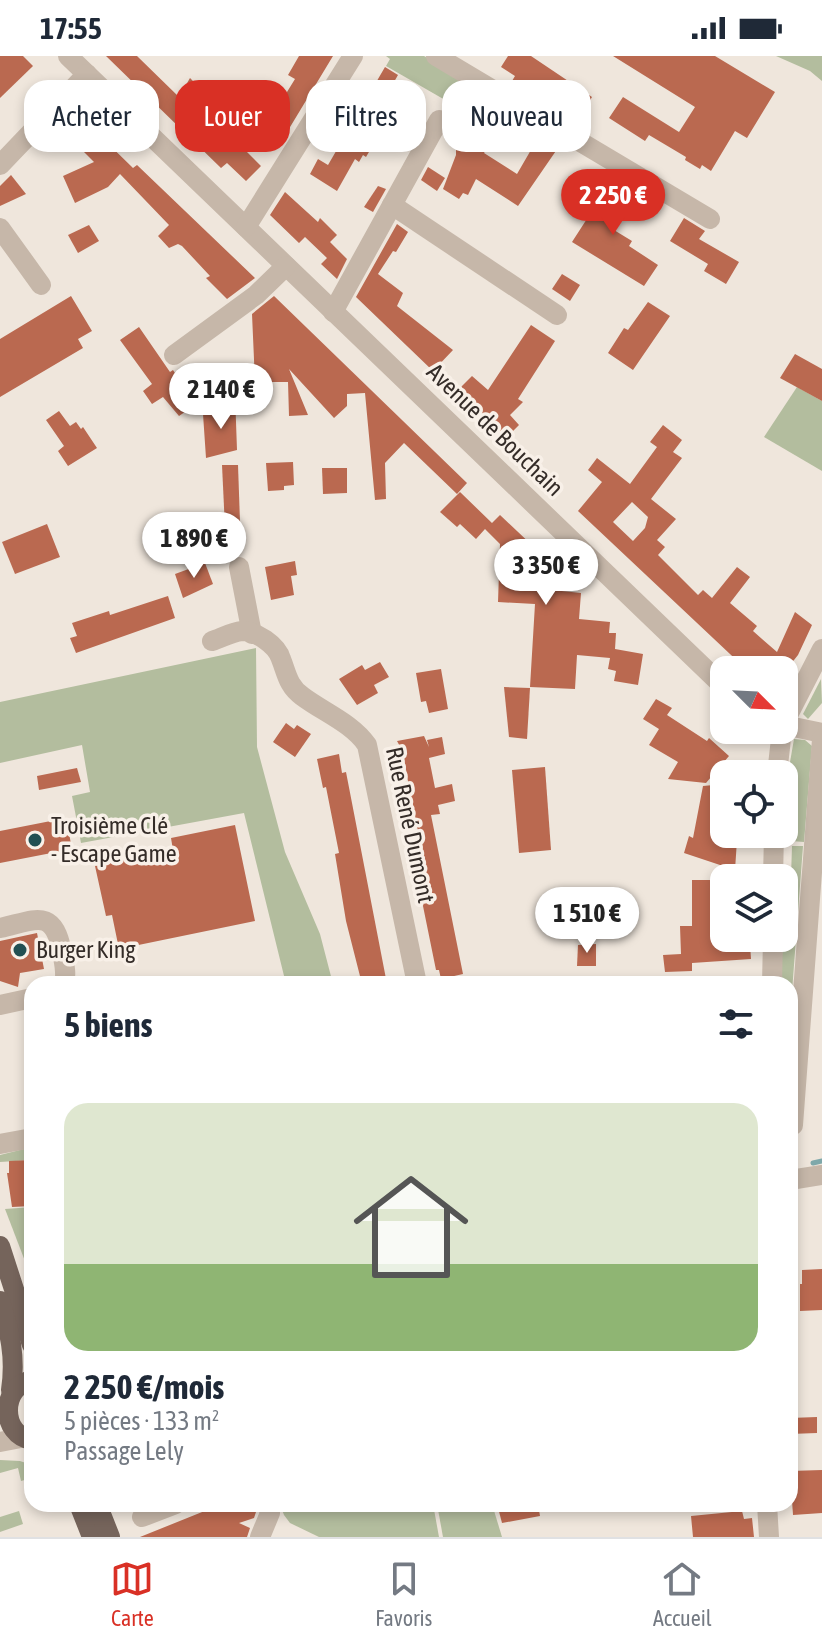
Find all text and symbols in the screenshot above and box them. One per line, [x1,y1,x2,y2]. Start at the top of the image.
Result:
text: 17:55 [40,11,102,45]
chip: Acheter [24,80,159,152]
chip: Louer [175,80,290,152]
chip: Filtres [306,80,426,152]
chip: Nouveau [442,80,591,152]
pin: 2 250 € [539,169,687,237]
text: 2 250 € [579,180,647,210]
street label: Avenue de Bouchain [422,358,569,501]
pin: 2 140 € [147,363,295,431]
text: 2 140 € [187,374,255,404]
pin: 1 890 € [120,512,268,580]
text: 1 890 € [160,523,228,553]
pin: 3 350 € [472,539,620,607]
text: 3 350 € [512,550,580,580]
north arrow [710,656,798,744]
map controls [710,656,798,952]
street label: Rue René Dumont [381,745,440,905]
button: locate [710,760,798,848]
place label: Troisième Clé - Escape Game [51,812,177,867]
marker: Troisième Clé - Escape Game [26,831,44,849]
button: layers [710,864,798,952]
pin: 1 510 € [513,887,661,955]
text: 1 510 € [553,898,621,928]
place label: Burger King [36,936,136,963]
marker: Burger King [11,941,29,959]
icon: filters [714,1002,758,1046]
text: 5 biens [64,1005,153,1044]
icon: home [339,1155,483,1299]
text: 2 250 €/mois [64,1367,224,1406]
text: 5 pièces · 133 m² [64,1406,219,1436]
text: Passage Lely [64,1436,184,1466]
tab: Carte [110,1557,154,1631]
tab: Favoris [375,1557,432,1631]
tab: Accueil [653,1557,712,1631]

